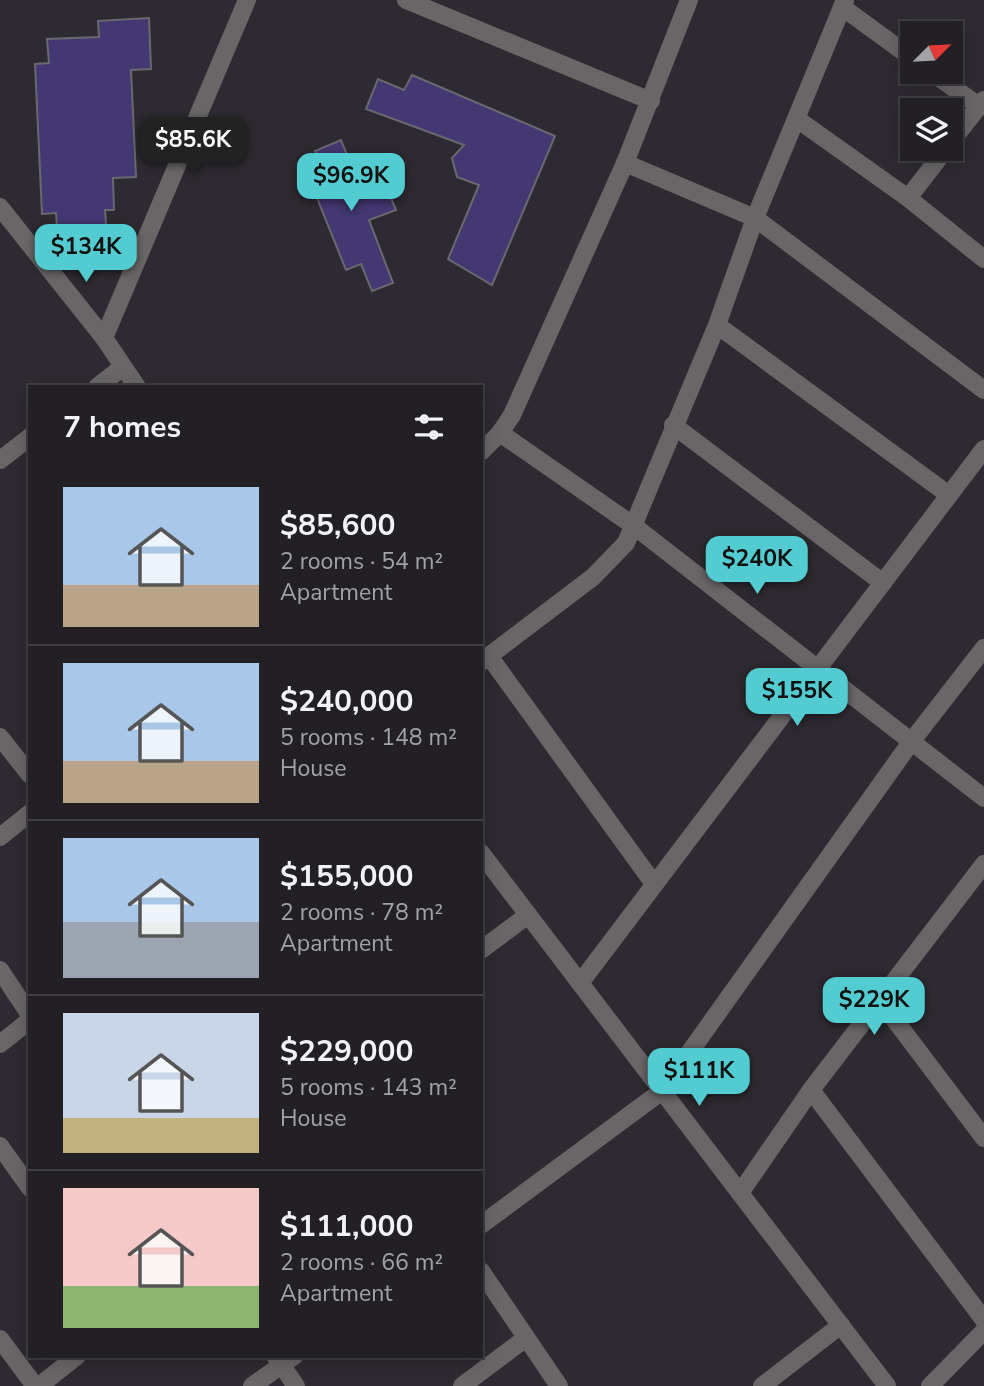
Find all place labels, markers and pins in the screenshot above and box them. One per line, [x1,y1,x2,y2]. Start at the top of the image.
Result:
pin: $85.6K [136,118,250,177]
pin: $96.9K [294,154,408,213]
pin: $134K [37,224,135,284]
pin: $240K [708,536,806,596]
pin: $155K [748,668,846,728]
pin: $229K [825,978,923,1037]
pin: $111K [650,1048,748,1108]

